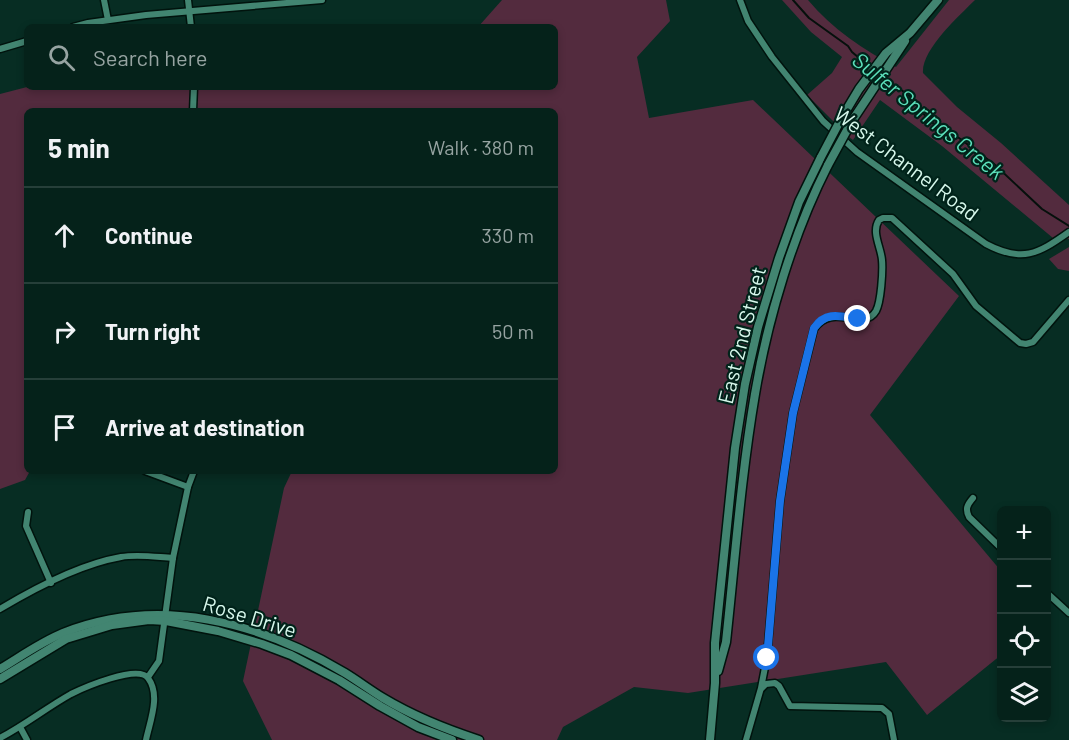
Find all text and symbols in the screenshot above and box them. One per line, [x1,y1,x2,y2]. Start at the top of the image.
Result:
search box [24,24,558,90]
icon: search [45,41,78,74]
text: Search here [93,44,207,70]
water label: Sulfer Springs Creek [848,46,1010,184]
street label: West Channel Road [830,101,984,225]
text: 5 min [48,132,110,163]
text: Walk · 380 m [428,135,534,159]
icon: ahead [48,219,81,252]
text: Continue [105,222,193,248]
text: 330 m [482,223,534,247]
street label: East 2nd Street [712,264,770,406]
route end [844,305,870,331]
icon: right [48,315,81,348]
text: Turn right [105,318,200,344]
text: 50 m [492,319,534,343]
icon: arrive [48,411,81,444]
text: Arrive at destination [105,414,304,440]
map controls [997,506,1051,722]
button: + [997,506,1051,560]
button: − [997,560,1051,614]
street label: Rose Drive [200,590,300,642]
button: locate [997,614,1051,668]
route start [753,644,779,670]
button: layers [997,668,1051,722]

